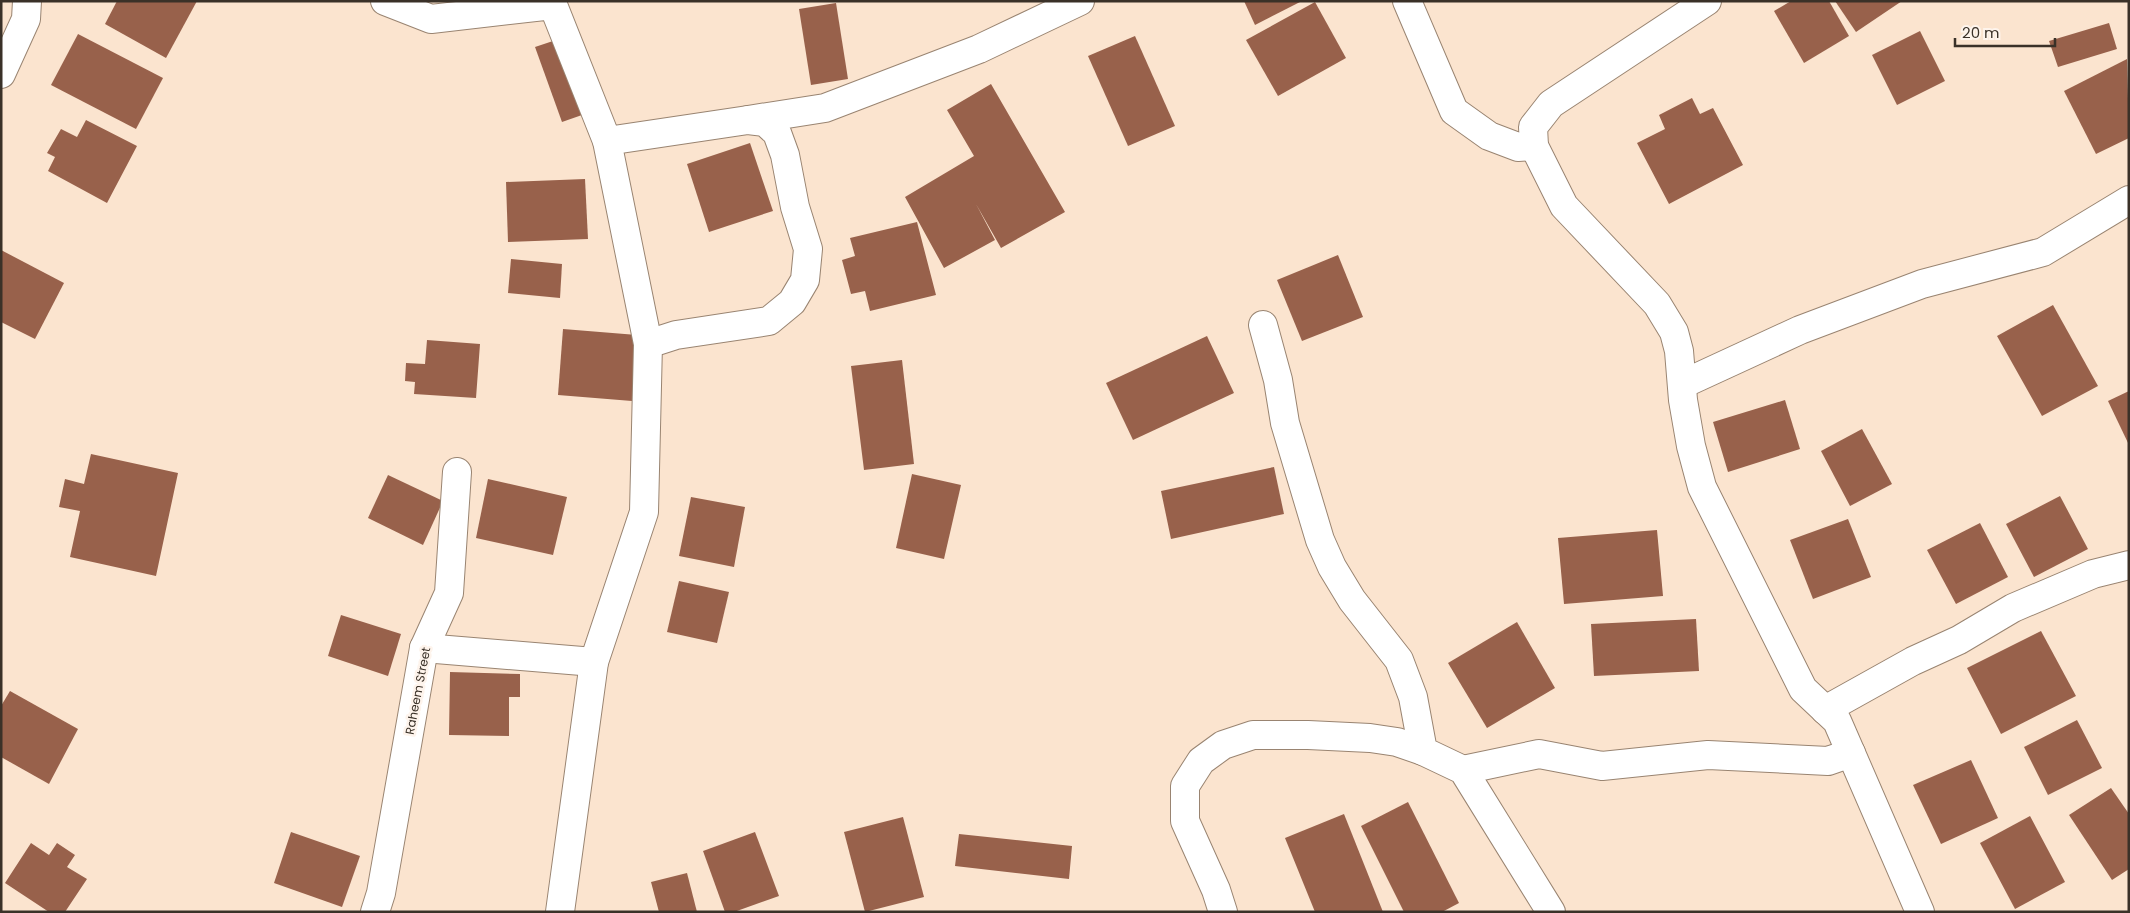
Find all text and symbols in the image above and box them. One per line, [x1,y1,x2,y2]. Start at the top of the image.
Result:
scale bar [1955,15,2055,47]
text: 20 m [1962,22,2000,43]
street label: Raheem Street [401,646,434,736]

